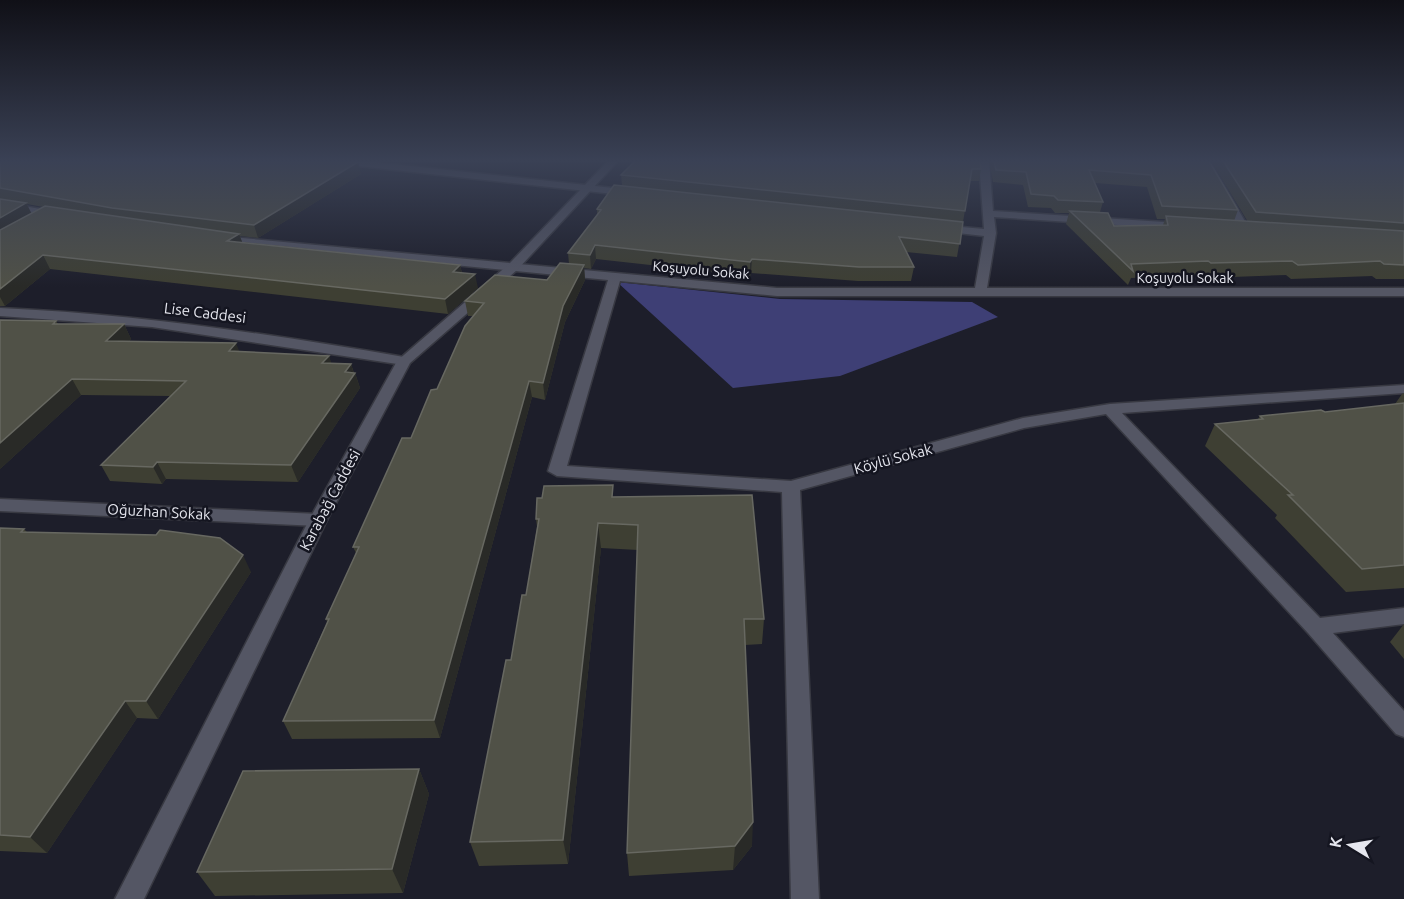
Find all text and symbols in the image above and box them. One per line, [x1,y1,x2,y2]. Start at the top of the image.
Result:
street label: Koşuyolu Sokak [652,258,750,282]
street label: Koşuyolu Sokak [1136,270,1234,286]
street label: Lise Caddesi [163,299,247,326]
street label: Köylü Sokak [852,440,934,477]
street label: Karabağ Caddesi [296,446,363,553]
street label: Oğuzhan Sokak [107,500,212,523]
north arrow [1320,815,1380,875]
text: K [1325,835,1345,849]

